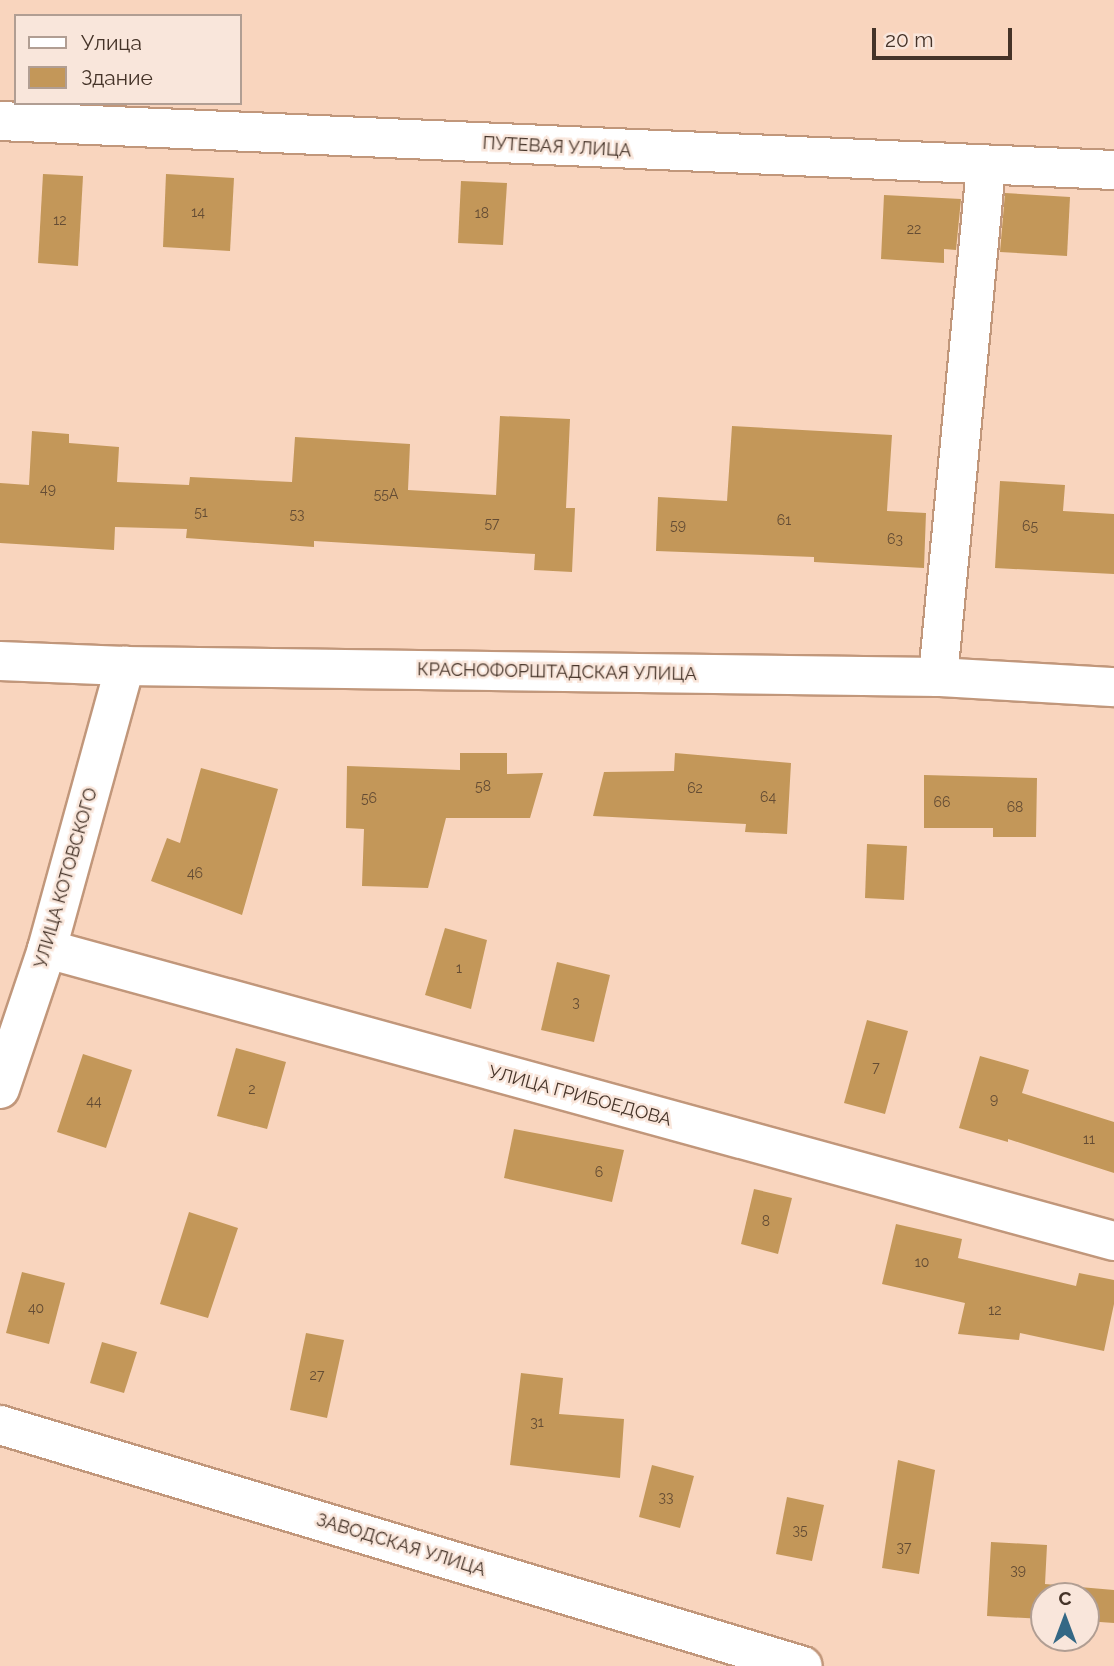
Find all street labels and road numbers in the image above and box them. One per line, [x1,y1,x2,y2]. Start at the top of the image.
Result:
street label: ПУТЕВАЯ УЛИЦА [482,132,632,162]
street label: КРАСНОФОРШТАДСКАЯ УЛИЦА [417,659,697,685]
street label: УЛИЦА КОТОВСКОГО [30,785,102,971]
street label: УЛИЦА ГРИБОЕДОВА [486,1061,674,1131]
street label: ЗАВОДСКАЯ УЛИЦА [314,1509,488,1581]

